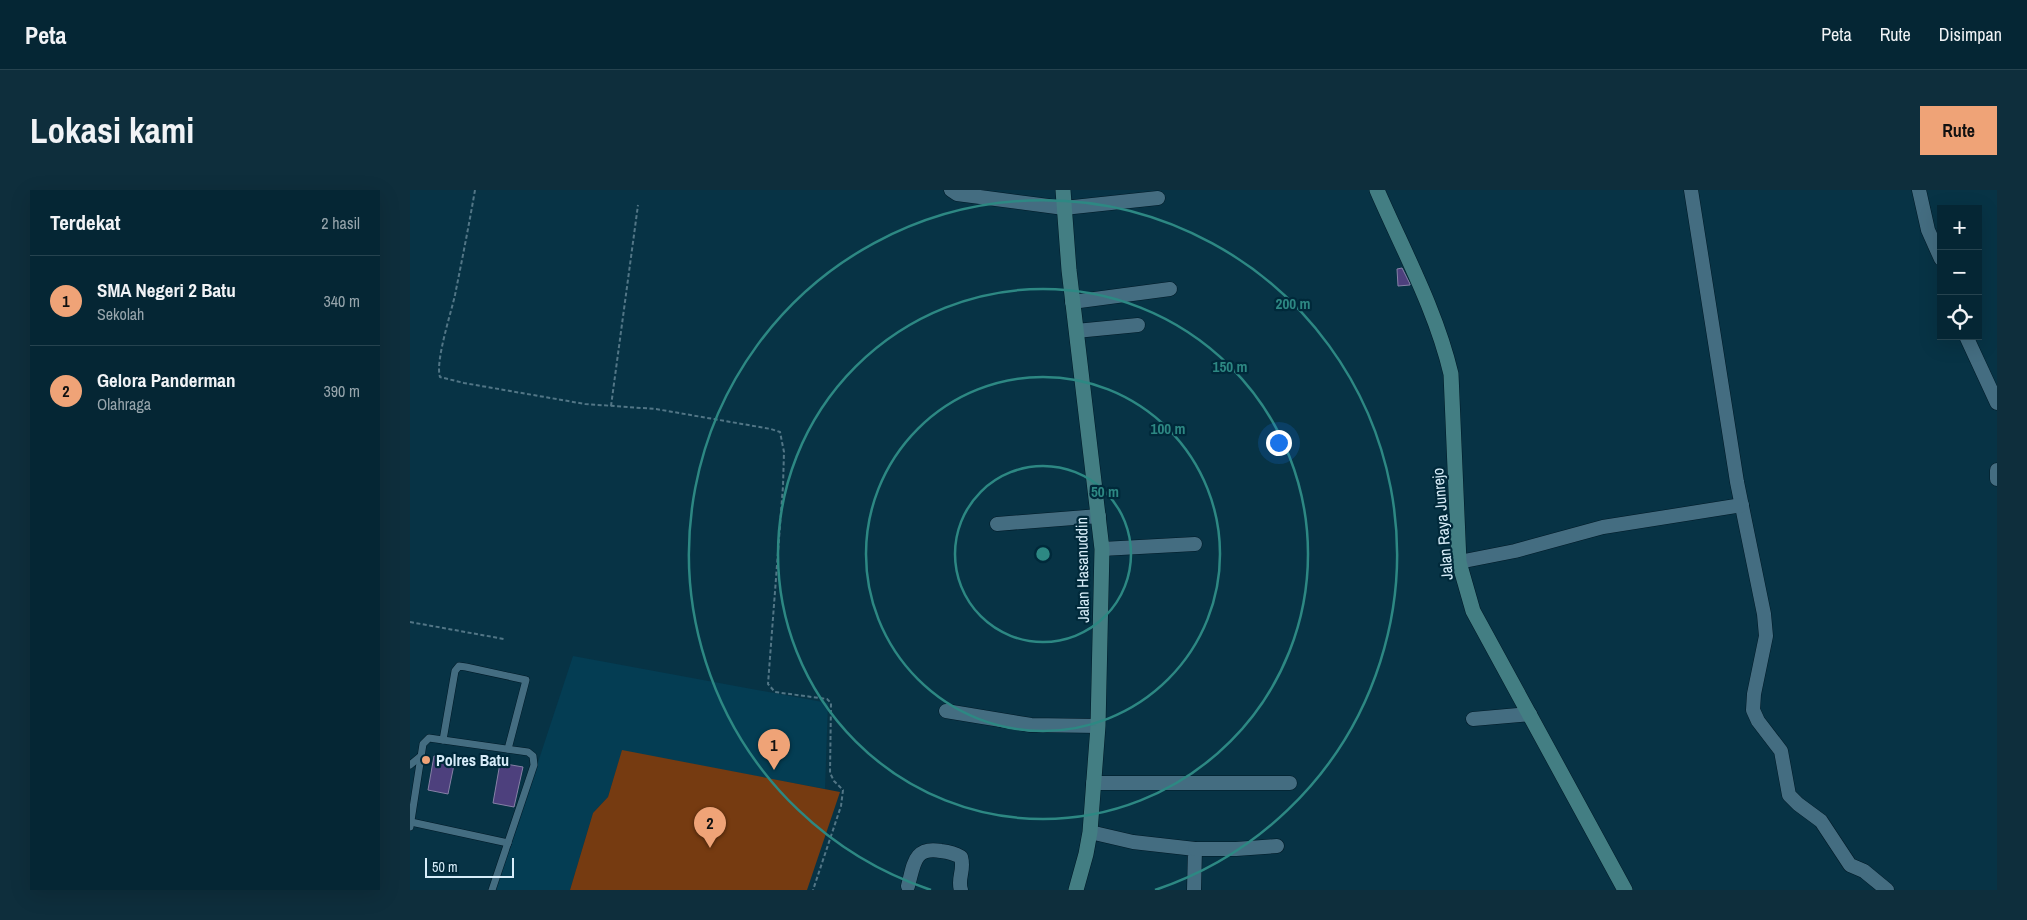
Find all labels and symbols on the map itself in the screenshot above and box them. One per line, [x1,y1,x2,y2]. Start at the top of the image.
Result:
text: 200 m [1276,293,1310,314]
text: 150 m [1213,356,1247,377]
text: 100 m [1151,418,1185,439]
your location [1266,430,1292,456]
street label: Jalan Raya Junrejo [1426,467,1458,581]
text: 50 m [1091,481,1119,502]
street label: Jalan Hasanuddin [1070,517,1094,623]
centre of rings [1034,545,1052,563]
pin: 1 [758,729,790,770]
place label: Polres Batu [436,749,509,771]
marker: Polres Batu [420,754,432,766]
pin: 2 [694,807,726,848]
scale bar [425,855,514,878]

